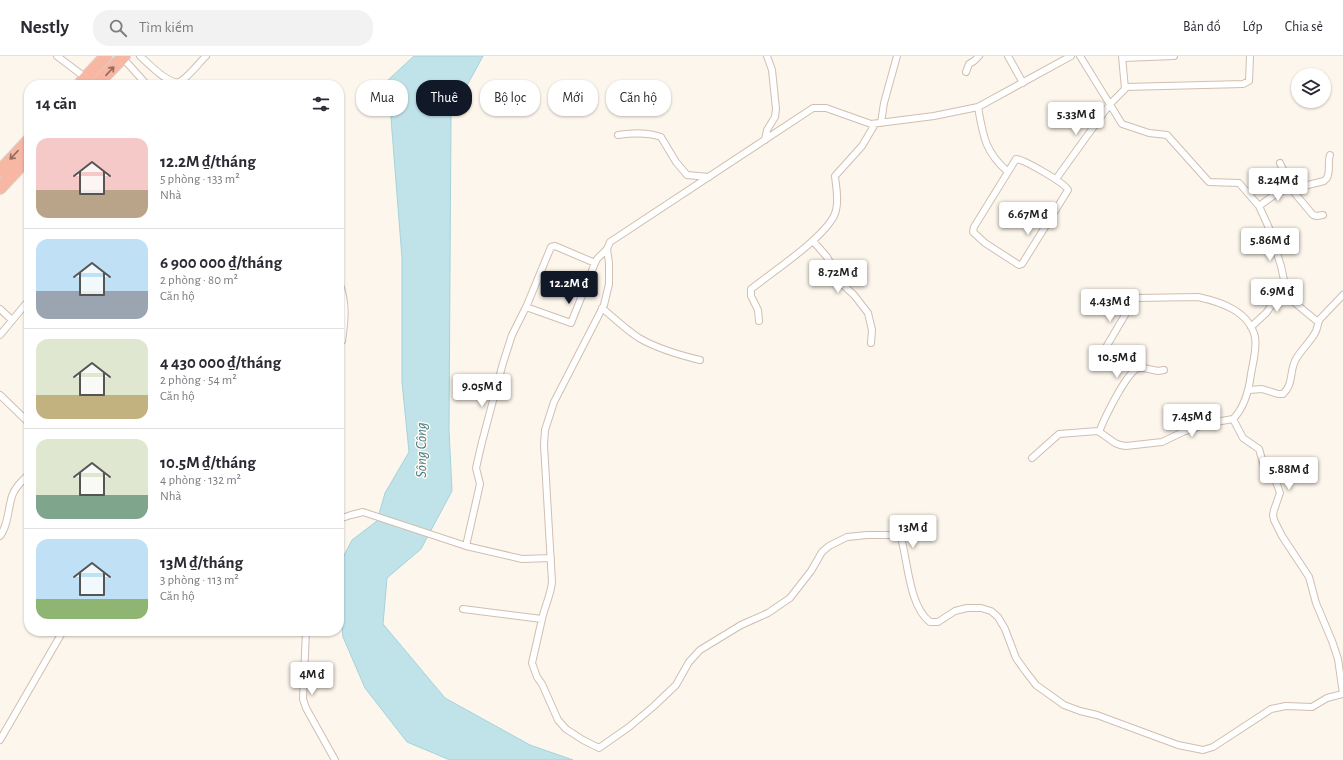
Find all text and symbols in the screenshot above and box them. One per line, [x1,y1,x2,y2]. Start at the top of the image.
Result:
search box [93,10,373,46]
icon: search [107,17,129,39]
text: Nestly [20,18,69,37]
text: Tìm kiếm [139,20,194,35]
text: Bản đồ [1183,20,1221,34]
text: Lớp [1243,20,1263,34]
text: Chia sẻ [1285,20,1323,34]
one-way arrow [105,66,114,76]
map controls [1291,68,1331,108]
button: layers [1291,68,1331,108]
chip: Mua [356,80,408,116]
chip: Thuê [416,80,472,116]
chip: Bộ lọc [480,80,540,116]
chip: Mới [548,80,598,116]
chip: Căn hộ [606,80,671,116]
icon: filters [310,93,332,115]
text: 14 căn [36,95,77,112]
pin: 5.33M ₫ [1039,102,1113,136]
text: 5.33M ₫ [1057,108,1095,121]
one-way arrow [10,150,19,160]
text: 12.2M ₫/tháng [160,153,256,170]
icon: home [68,154,116,202]
pin: 8.24M ₫ [1241,168,1315,202]
text: 5 phòng · 133 m² [160,173,240,186]
text: 8.24M ₫ [1258,174,1298,187]
text: Nhà [160,189,182,202]
pin: 6.67M ₫ [991,202,1065,236]
text: 6.67M ₫ [1008,208,1048,221]
pin: 5.86M ₫ [1233,228,1307,262]
text: 5.86M ₫ [1250,234,1290,247]
text: 6 900 000 ₫/tháng [160,254,282,271]
icon: home [68,255,116,303]
pin: 8.72M ₫ [801,260,875,294]
text: 8.72M ₫ [818,266,858,279]
pin: 12.2M ₫ [532,271,606,305]
text: 2 phòng · 80 m² [160,274,238,287]
text: 12.2M ₫ [550,277,588,290]
pin: 6.9M ₫ [1244,279,1310,313]
text: 6.9M ₫ [1260,285,1294,298]
pin: 4.43M ₫ [1073,289,1147,323]
text: Căn hộ [160,290,195,303]
text: 4.43M ₫ [1090,295,1130,308]
pin: 10.5M ₫ [1080,345,1154,379]
text: 10.5M ₫ [1098,351,1136,364]
text: 4 430 000 ₫/tháng [160,354,281,371]
icon: home [68,355,116,403]
text: 2 phòng · 54 m² [160,374,237,387]
pin: 9.05M ₫ [445,374,519,408]
text: 9.05M ₫ [462,380,502,393]
text: Căn hộ [160,390,195,403]
pin: 7.45M ₫ [1155,404,1229,438]
text: 7.45M ₫ [1172,410,1212,423]
water label: Sông Công [414,422,429,478]
text: 10.5M ₫/tháng [160,454,256,471]
icon: home [68,455,116,503]
pin: 5.88M ₫ [1252,457,1326,491]
text: 5.88M ₫ [1269,463,1309,476]
text: 4 phòng · 132 m² [160,474,241,487]
text: Nhà [160,490,182,503]
pin: 13M ₫ [885,515,941,549]
text: 13M ₫ [899,521,927,534]
text: 13M ₫/tháng [160,554,243,571]
icon: home [68,555,116,603]
text: 3 phòng · 113 m² [160,574,239,587]
text: Căn hộ [160,590,195,603]
pin: 4M ₫ [288,662,336,696]
text: 4M ₫ [299,668,325,681]

